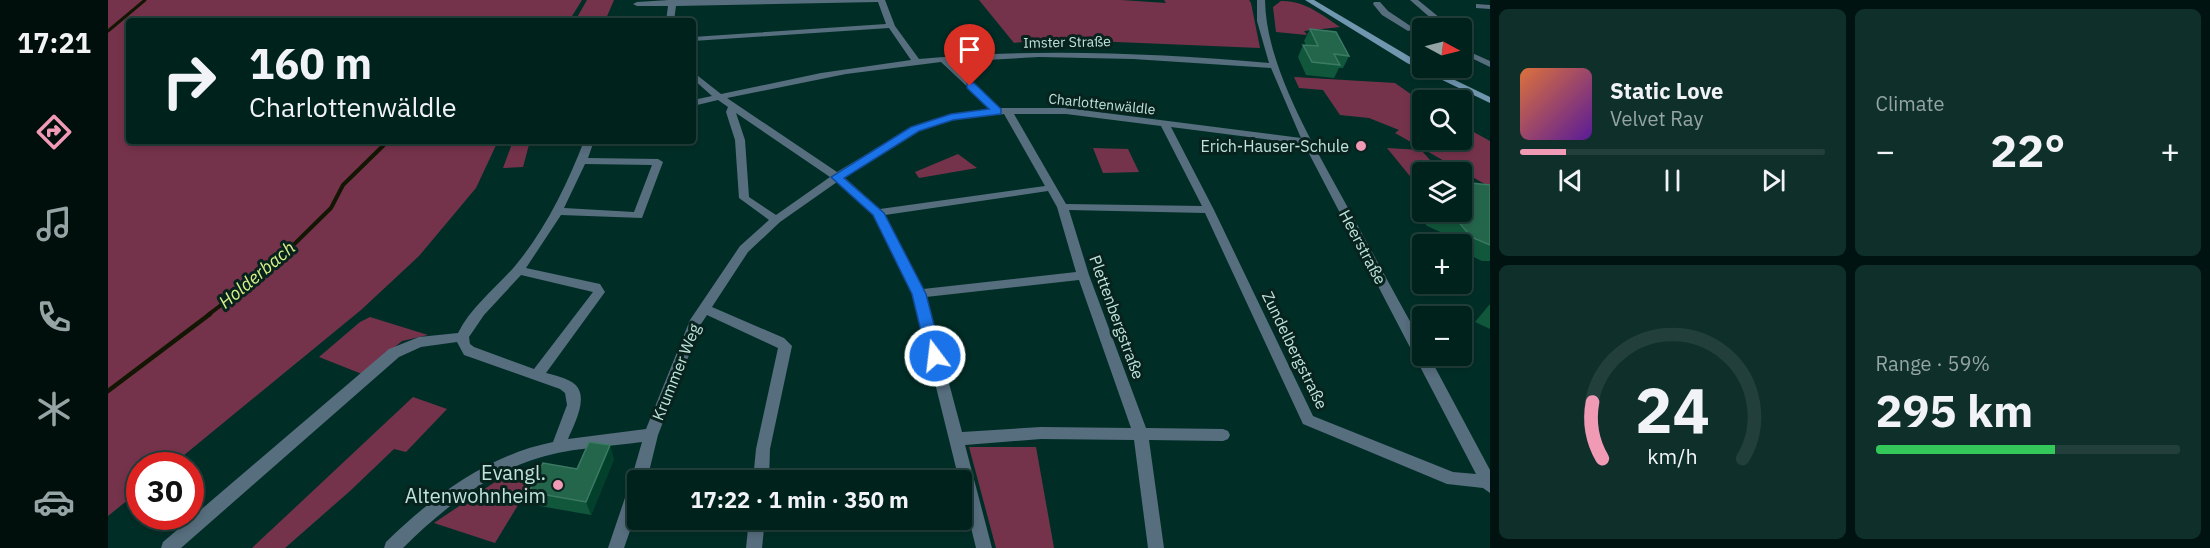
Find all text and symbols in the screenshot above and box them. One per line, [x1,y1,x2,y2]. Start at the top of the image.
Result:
north arrow [1412,18,1472,78]
map controls [1412,18,1472,366]
pin [944,24,995,86]
text: 17:21 [17,25,91,60]
street label: Imster Straße [1023,32,1111,52]
icon: arrive [953,33,986,66]
text: 160 m [249,36,372,91]
icon: right [150,42,228,120]
text: Static Love [1610,76,1723,105]
text: Charlottenwäldle [249,89,457,124]
street label: Charlottenwäldle [1048,89,1157,119]
button: search [1412,90,1472,150]
text: Climate [1876,90,1944,117]
text: Velvet Ray [1610,105,1703,132]
icon: directions [33,111,75,153]
text: 22° [1990,121,2065,179]
text: − [1876,129,1895,172]
text: + [2160,129,2180,172]
place label: Erich-Hauser-Schule [1200,136,1349,156]
marker: Erich-Hauser-Schule [1354,139,1368,153]
button: layers [1412,162,1472,222]
icon: previous [1554,164,1587,197]
icon: pause [1656,164,1689,197]
icon: next [1757,164,1790,197]
icon: music [33,203,75,245]
street label: Heerstraße [1335,206,1391,288]
button: + [1412,234,1472,294]
water label: Holderbach [214,236,300,313]
street label: Plettenbergstraße [1085,252,1149,382]
street label: Zundelbergstraße [1258,288,1332,412]
icon: phone [33,296,75,338]
button: − [1412,306,1472,366]
street label: Krummer Weg [648,320,705,423]
position arrow [903,324,967,388]
text: Range · 59% [1876,350,1990,377]
text: 24 [1635,369,1710,450]
text: 295 km [1876,381,2033,439]
icon: climate [33,388,75,430]
text: km/h [1647,442,1697,470]
speed limit sign: 30 [126,452,204,530]
place label: Evangl. Altenwohnheim [405,459,546,509]
marker: Evangl. Altenwohnheim [551,478,565,492]
icon: car [33,481,75,523]
text: 17:22 · 1 min · 350 m [690,485,909,514]

